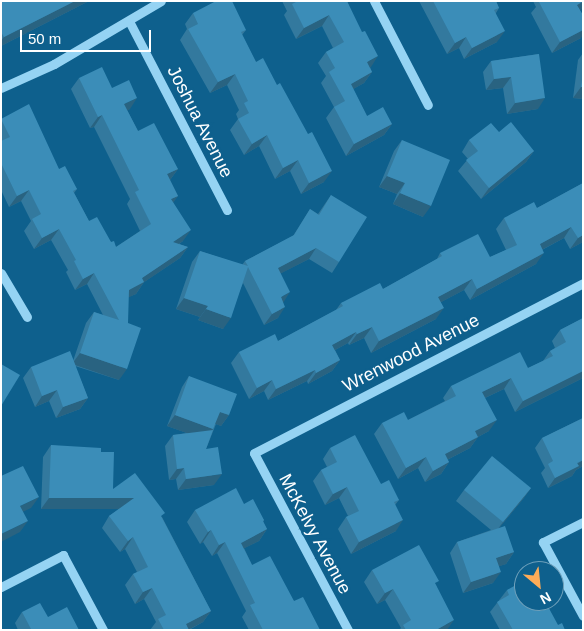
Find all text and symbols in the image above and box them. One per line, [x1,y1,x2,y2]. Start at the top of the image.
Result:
scale bar [22,20,154,52]
text: 50 m [28,30,61,47]
street label: Joshua Avenue [162,62,238,182]
street label: Wrenwood Avenue [339,309,483,397]
street label: McKelvy Avenue [274,470,356,598]
north arrow [514,561,564,611]
text: N [537,589,554,608]

